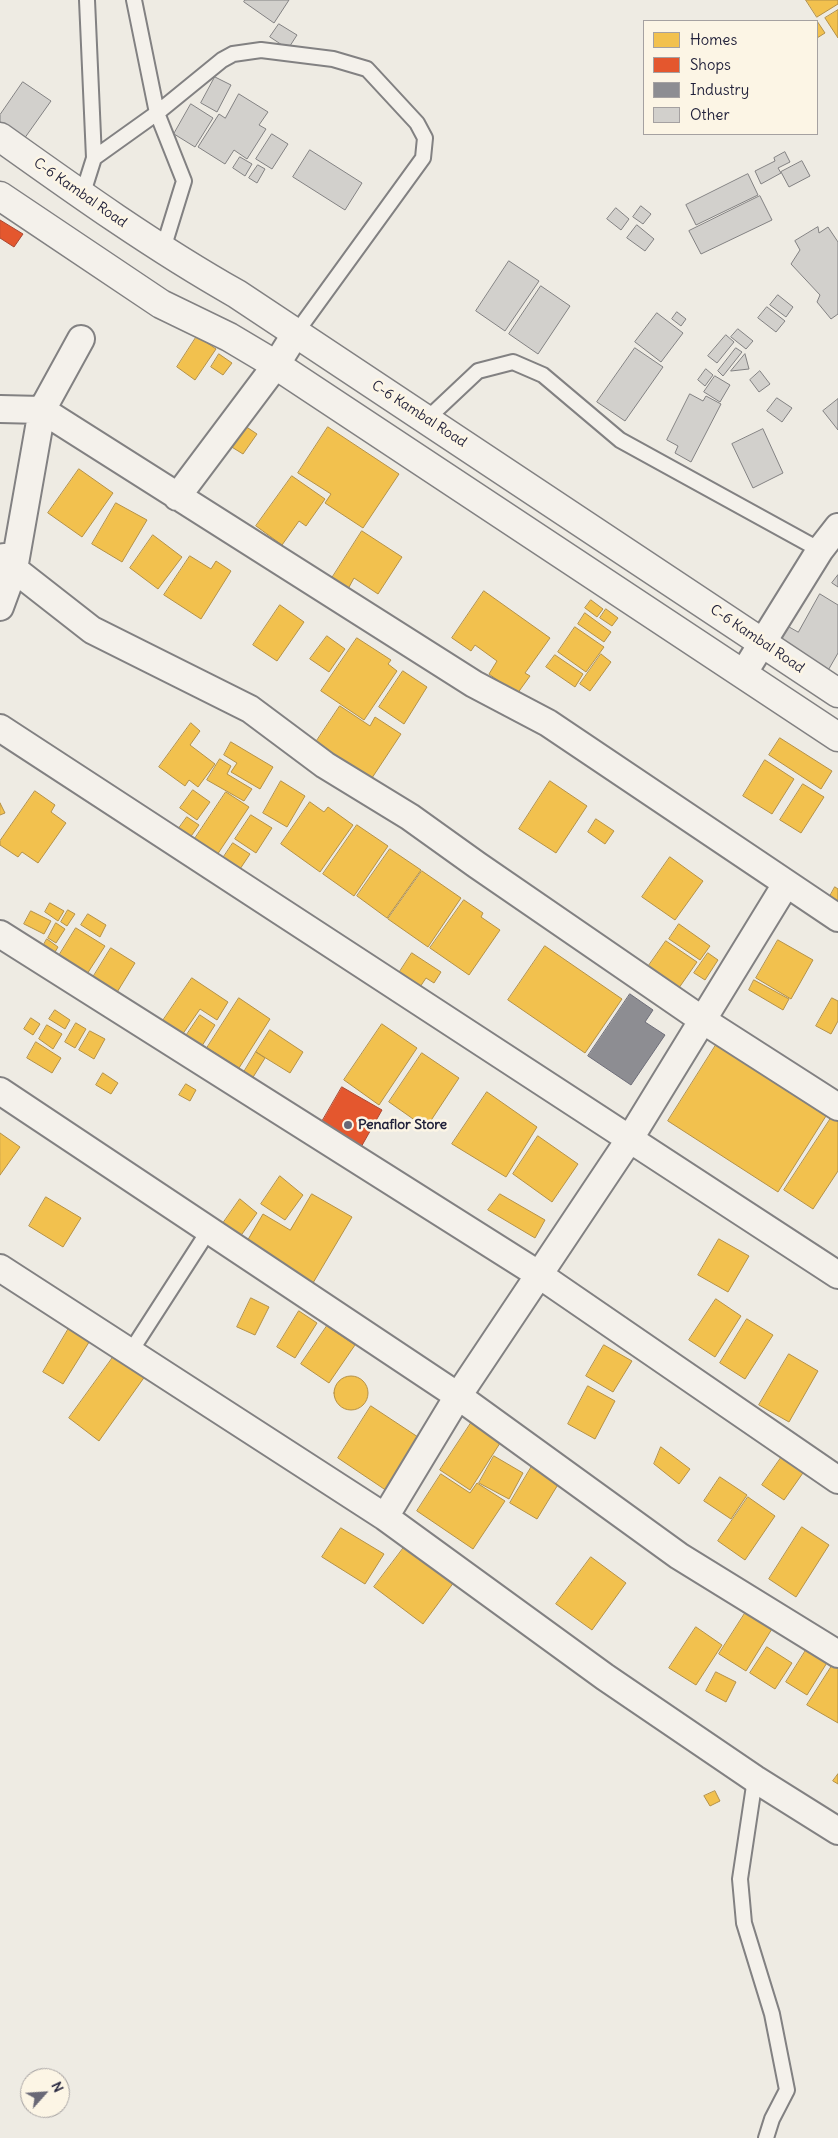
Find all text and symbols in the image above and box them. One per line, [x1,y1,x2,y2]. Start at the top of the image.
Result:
legend [643,20,818,135]
text: Homes [690,30,737,49]
text: Shops [690,55,731,74]
text: Industry [690,80,749,99]
text: Other [690,105,730,124]
street label: C-6 Kambal Road [30,155,130,231]
street label: C-6 Kambal Road [368,377,470,451]
street label: C-6 Kambal Road [707,601,807,677]
place label: Penaflor Store [358,1117,447,1133]
marker: Penaflor Store [342,1119,354,1131]
north arrow [20,2068,70,2118]
text: N [47,2079,68,2095]

